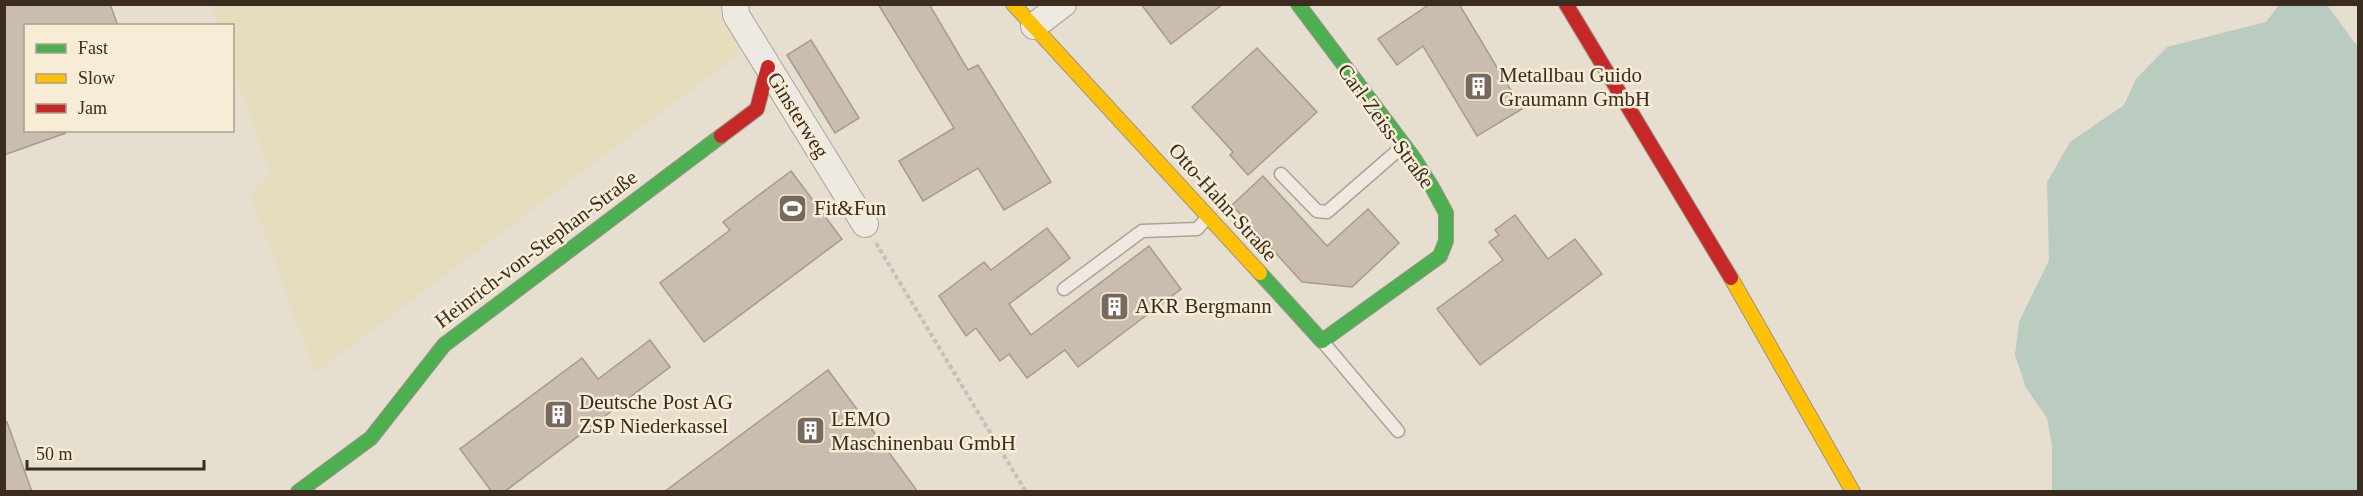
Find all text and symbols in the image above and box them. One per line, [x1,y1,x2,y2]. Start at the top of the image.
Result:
legend [24,24,234,132]
text: Fast [78,38,108,58]
street label: Carl-Zeiss-Straße [1333,59,1439,193]
place label: Metallbau Guido Graumann GmbH [1499,63,1650,111]
text: Slow [78,68,115,88]
street label: Ginsterweg [762,68,834,163]
building icon: Metallbau Guido Graumann GmbH [1462,71,1494,103]
text: Jam [78,98,107,118]
street label: Otto-Hahn-Straße [1164,138,1282,266]
street label: Heinrich-von-Stephan-Straße [430,165,642,333]
sports icon: Fit&Fun [777,192,809,224]
place label: Fit&Fun [814,196,887,220]
building icon: AKR Bergmann [1098,290,1130,322]
place label: AKR Bergmann [1135,294,1272,318]
place label: Deutsche Post AG ZSP Niederkassel [579,390,733,438]
building icon: Deutsche Post AG ZSP Niederkassel [542,398,574,430]
place label: LEMO Maschinenbau GmbH [831,407,1016,455]
building icon: LEMO Maschinenbau GmbH [794,415,826,447]
scale bar [27,433,204,471]
text: 50 m [36,444,73,464]

